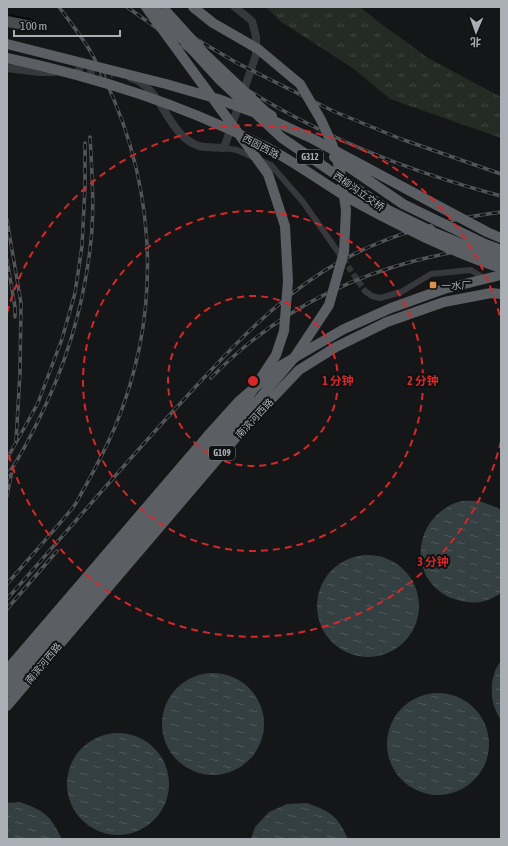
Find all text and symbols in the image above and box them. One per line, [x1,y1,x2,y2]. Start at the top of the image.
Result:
scale bar [14,12,120,38]
north arrow [456,12,496,52]
text: 100 m [20,19,47,33]
text: 北 [470,36,481,48]
street label: 西固西路 [241,132,281,161]
road number: G312 [297,150,323,164]
street label: 西柳沟立交桥 [331,170,386,213]
marker: 一水厂 [428,280,438,290]
place label: 一水厂 [441,280,471,291]
centre of rings [246,374,260,388]
text: 1 分钟 [322,374,354,388]
text: 2 分钟 [407,374,439,388]
street label: 南滨河西路 [233,396,275,440]
road number: G109 [209,446,235,460]
text: 3 分钟 [417,555,449,569]
street label: 南滨河西路 [23,641,64,686]

